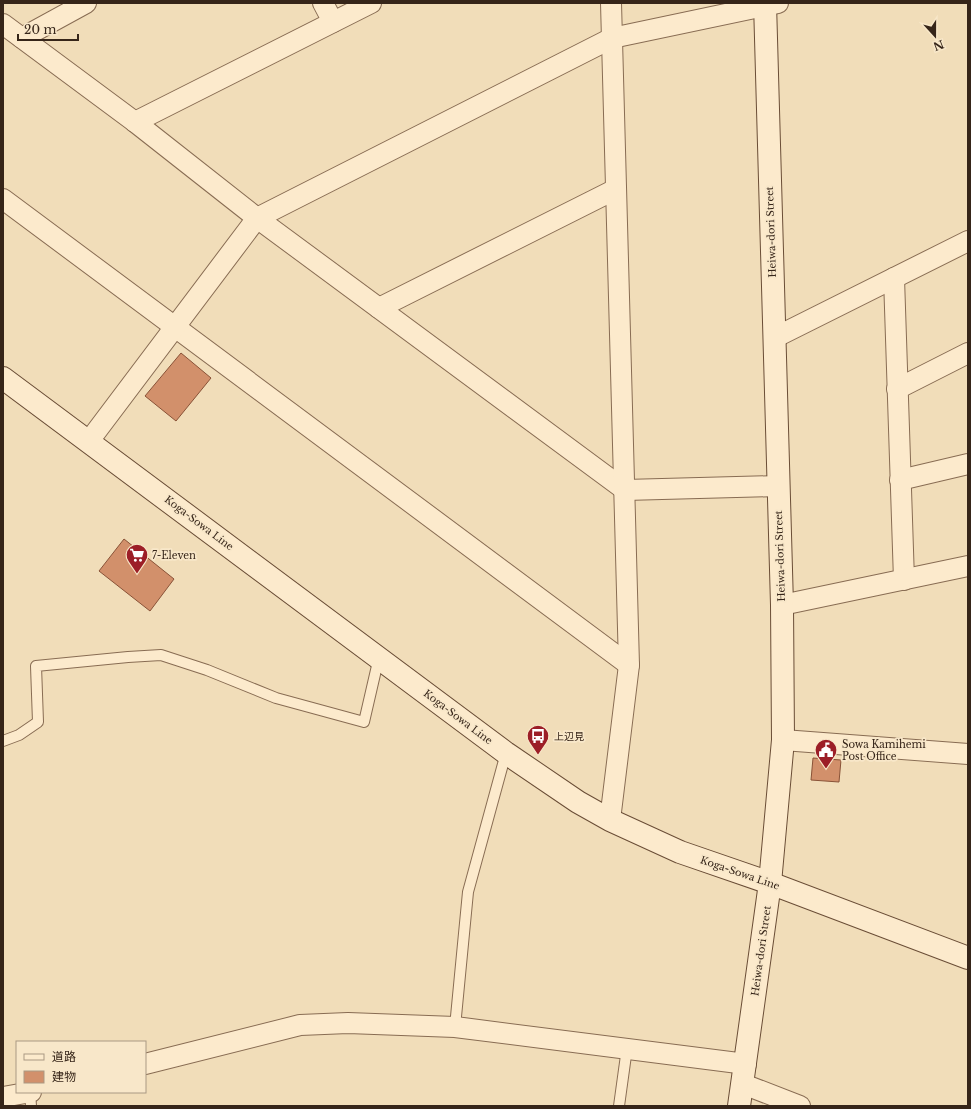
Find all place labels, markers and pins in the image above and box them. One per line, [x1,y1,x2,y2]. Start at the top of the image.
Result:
supermarket icon: 7-Eleven [124,542,150,575]
place label: 7-Eleven [152,549,196,562]
bus stop icon: 上辺見 [525,723,551,756]
place label: 上辺見 [554,730,584,743]
public building icon: Sowa Kamihemi Post Office [813,737,839,770]
place label: Sowa Kamihemi Post Office [842,738,926,763]

